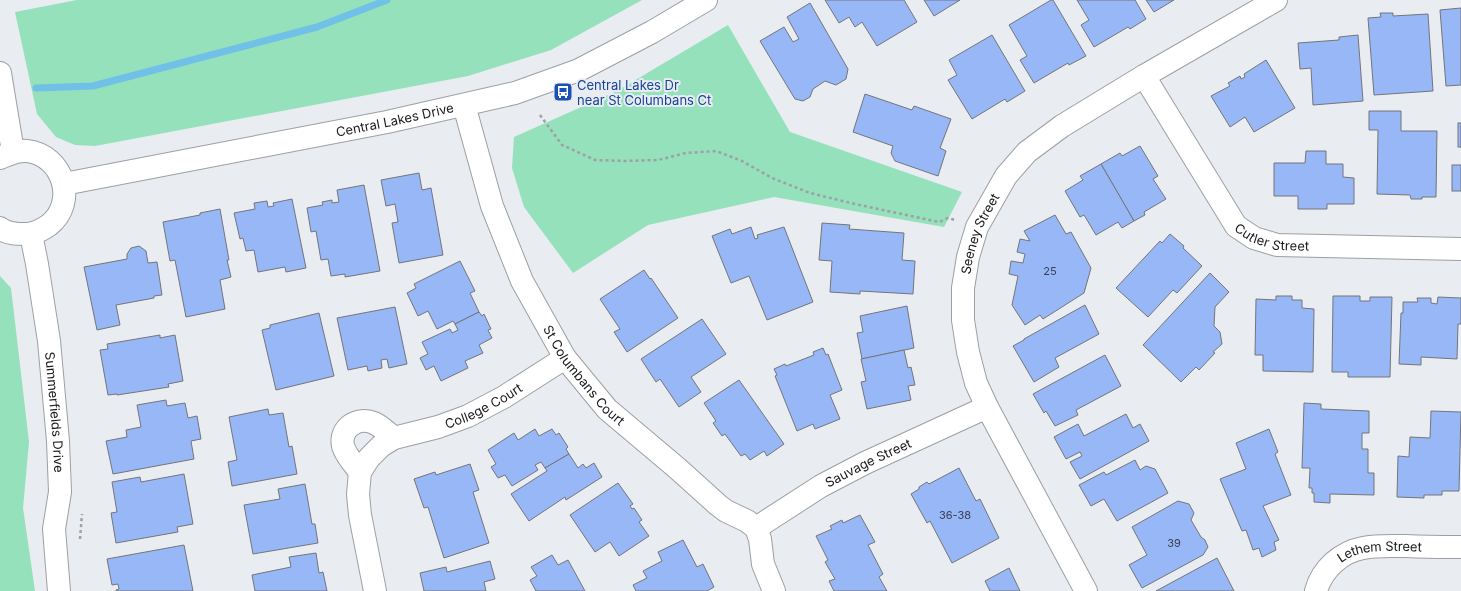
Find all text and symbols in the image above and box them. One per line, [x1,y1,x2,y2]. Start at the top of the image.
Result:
place label: Central Lakes Dr near St Columbans Ct [577,77,711,108]
bus stop icon: Central Lakes Dr near St Columbans Ct [552,81,574,103]
street label: Central Lakes Drive [335,99,455,140]
street label: Seeney Street [957,190,1003,275]
street label: Cutler Street [1232,219,1309,254]
house number: 25 [1043,264,1057,278]
street label: St Columbans Court [540,322,628,429]
street label: Summerfields Drive [42,351,67,473]
street label: College Court [442,380,525,432]
street label: Sauvage Street [822,435,914,490]
house number: 36-38 [939,508,971,522]
house number: 39 [1167,536,1181,550]
street label: Lethem Street [1334,538,1422,565]

